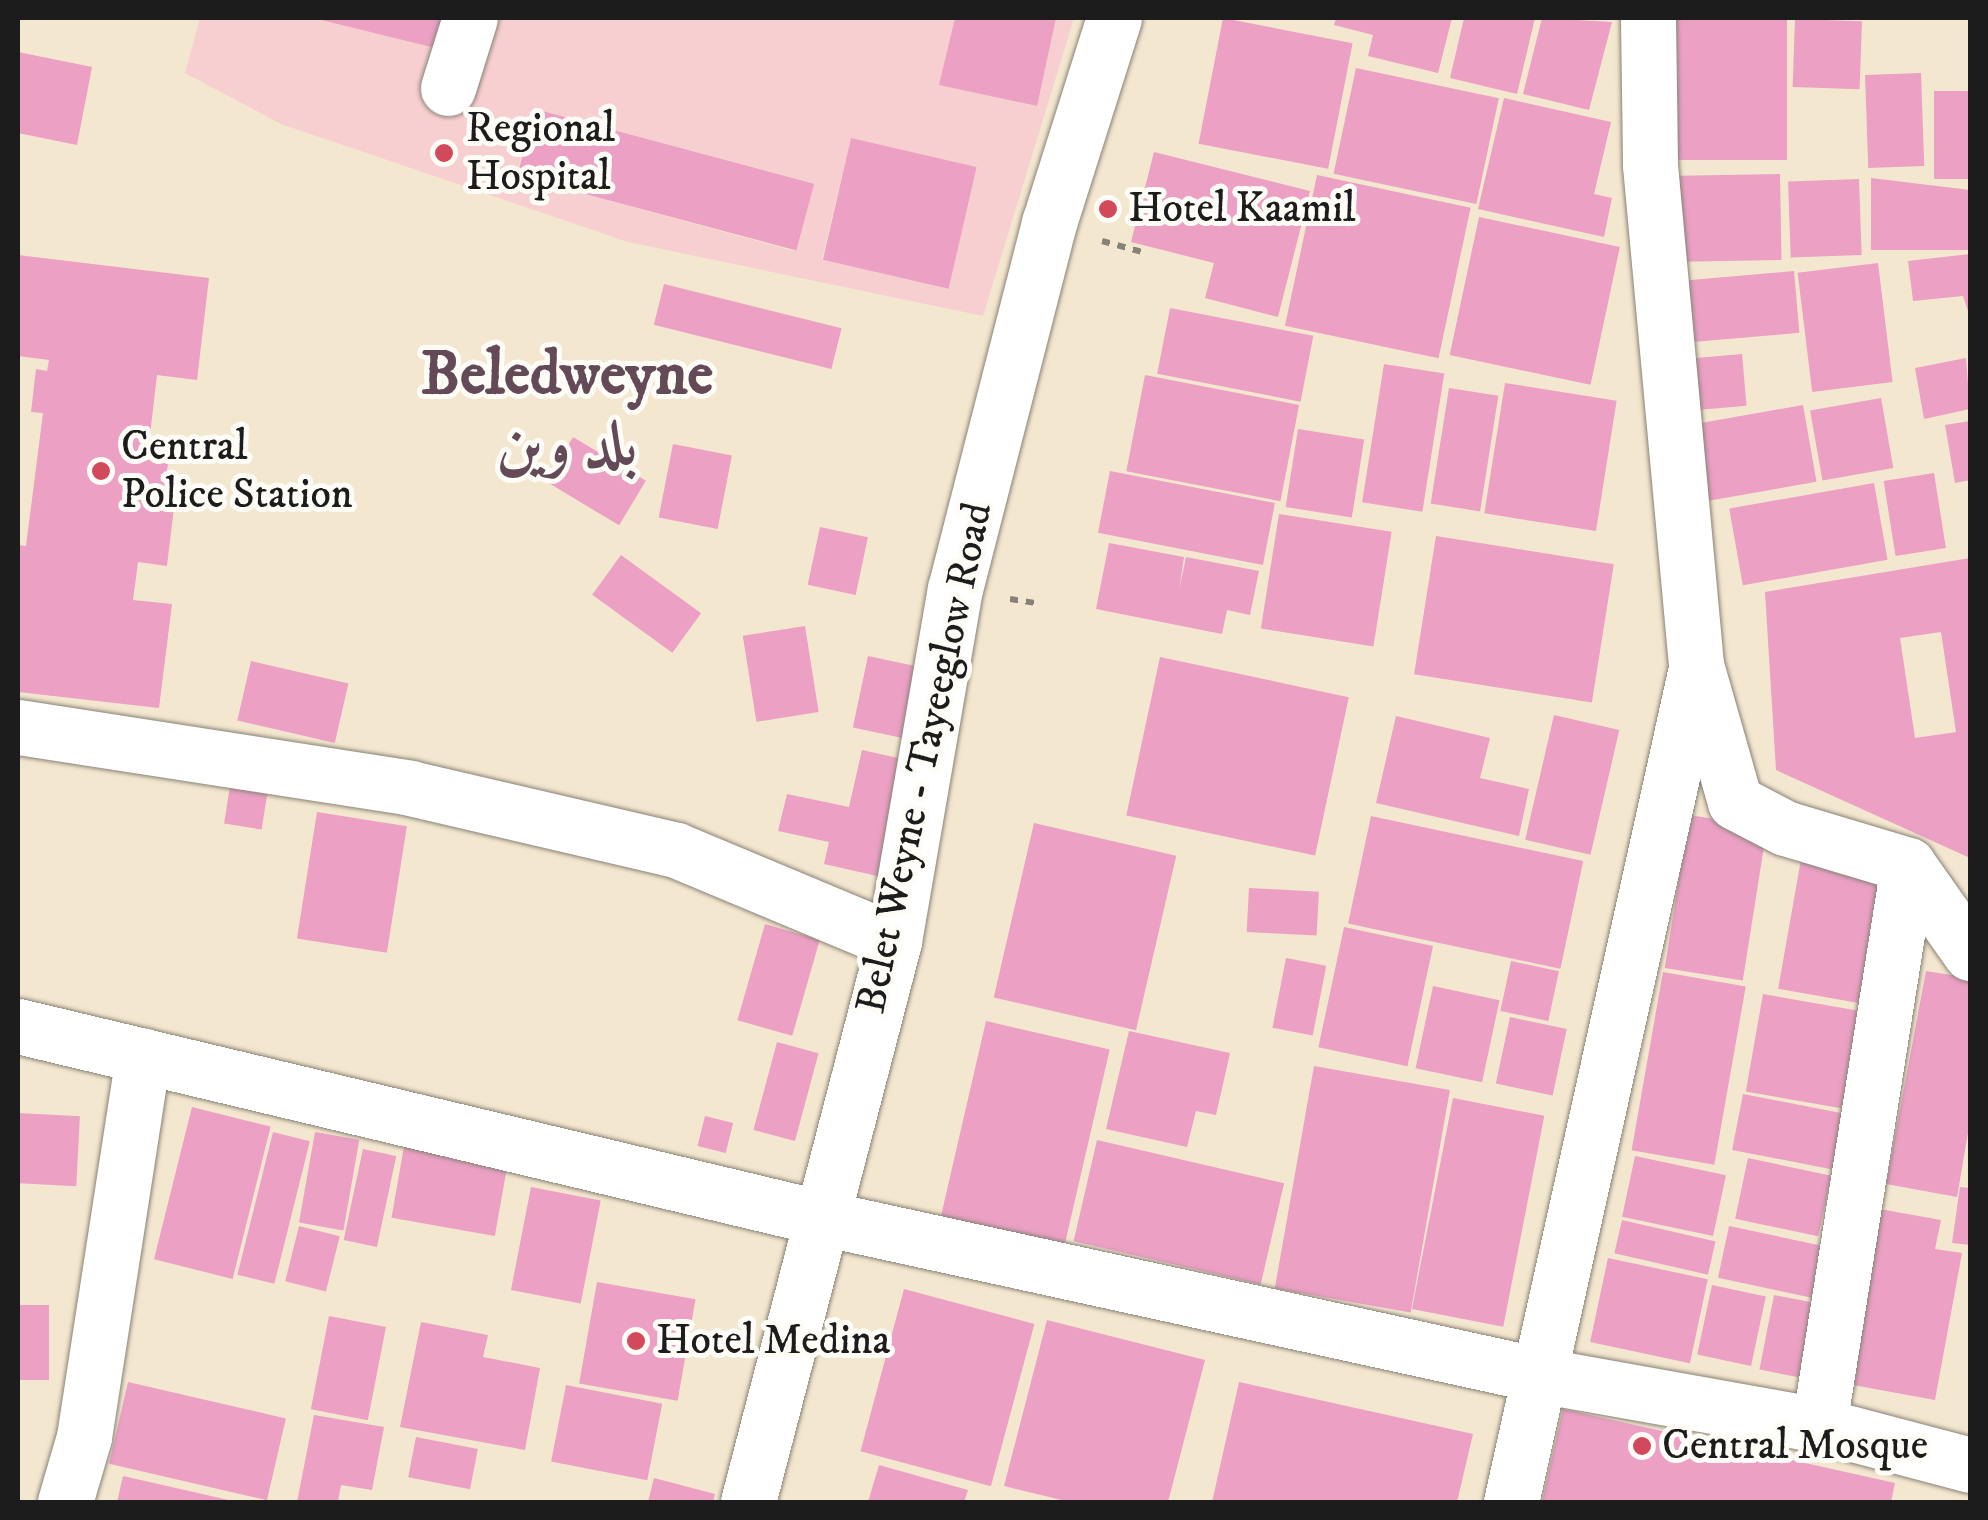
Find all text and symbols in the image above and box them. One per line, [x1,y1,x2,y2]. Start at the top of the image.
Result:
place label: Regional Hospital [466,104,615,202]
marker: Regional Hospital [431,140,457,166]
place label: Hotel Kaamil [1128,184,1356,234]
marker: Hotel Kaamil [1097,198,1119,220]
district label: Beledweyne بلد وين [421,338,713,484]
place label: Central Police Station [121,422,353,520]
marker: Central Police Station [90,460,112,482]
street label: Belet Weyne - Tayeeglow Road [846,498,1004,1018]
place label: Hotel Medina [656,1316,890,1366]
marker: Hotel Medina [625,1330,647,1352]
place label: Central Mosque [1662,1421,1928,1471]
marker: Central Mosque [1631,1435,1653,1457]

